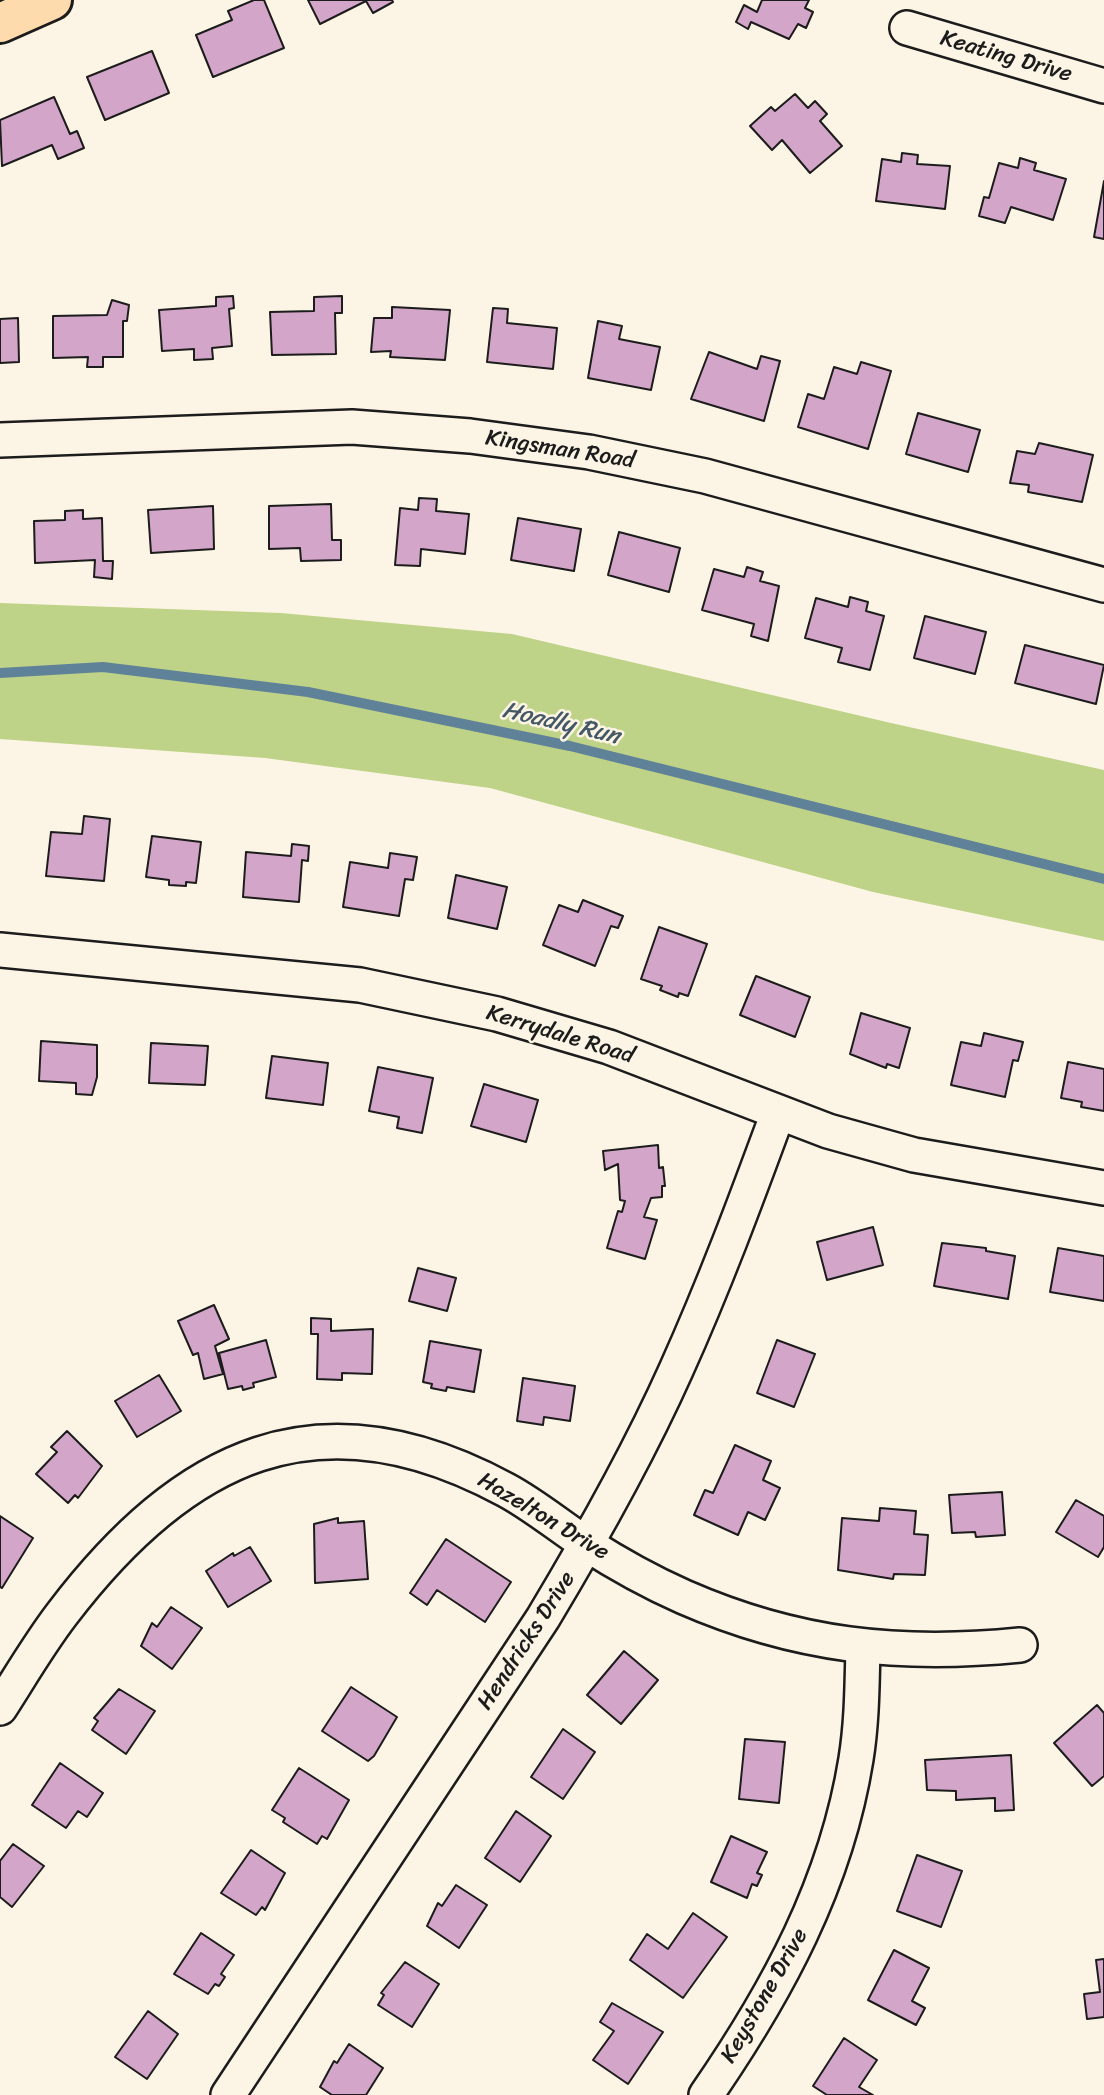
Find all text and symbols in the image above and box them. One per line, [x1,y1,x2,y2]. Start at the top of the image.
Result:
street label: Keating Drive [937,25,1075,89]
street label: Kingsman Road [483,425,637,475]
water label: Hoadly Run [499,697,623,751]
street label: Kerrydale Road [483,999,637,1071]
street label: Hazelton Drive [472,1467,614,1567]
street label: Hendricks Drive [472,1567,582,1715]
street label: Keystone Drive [715,1924,815,2068]

